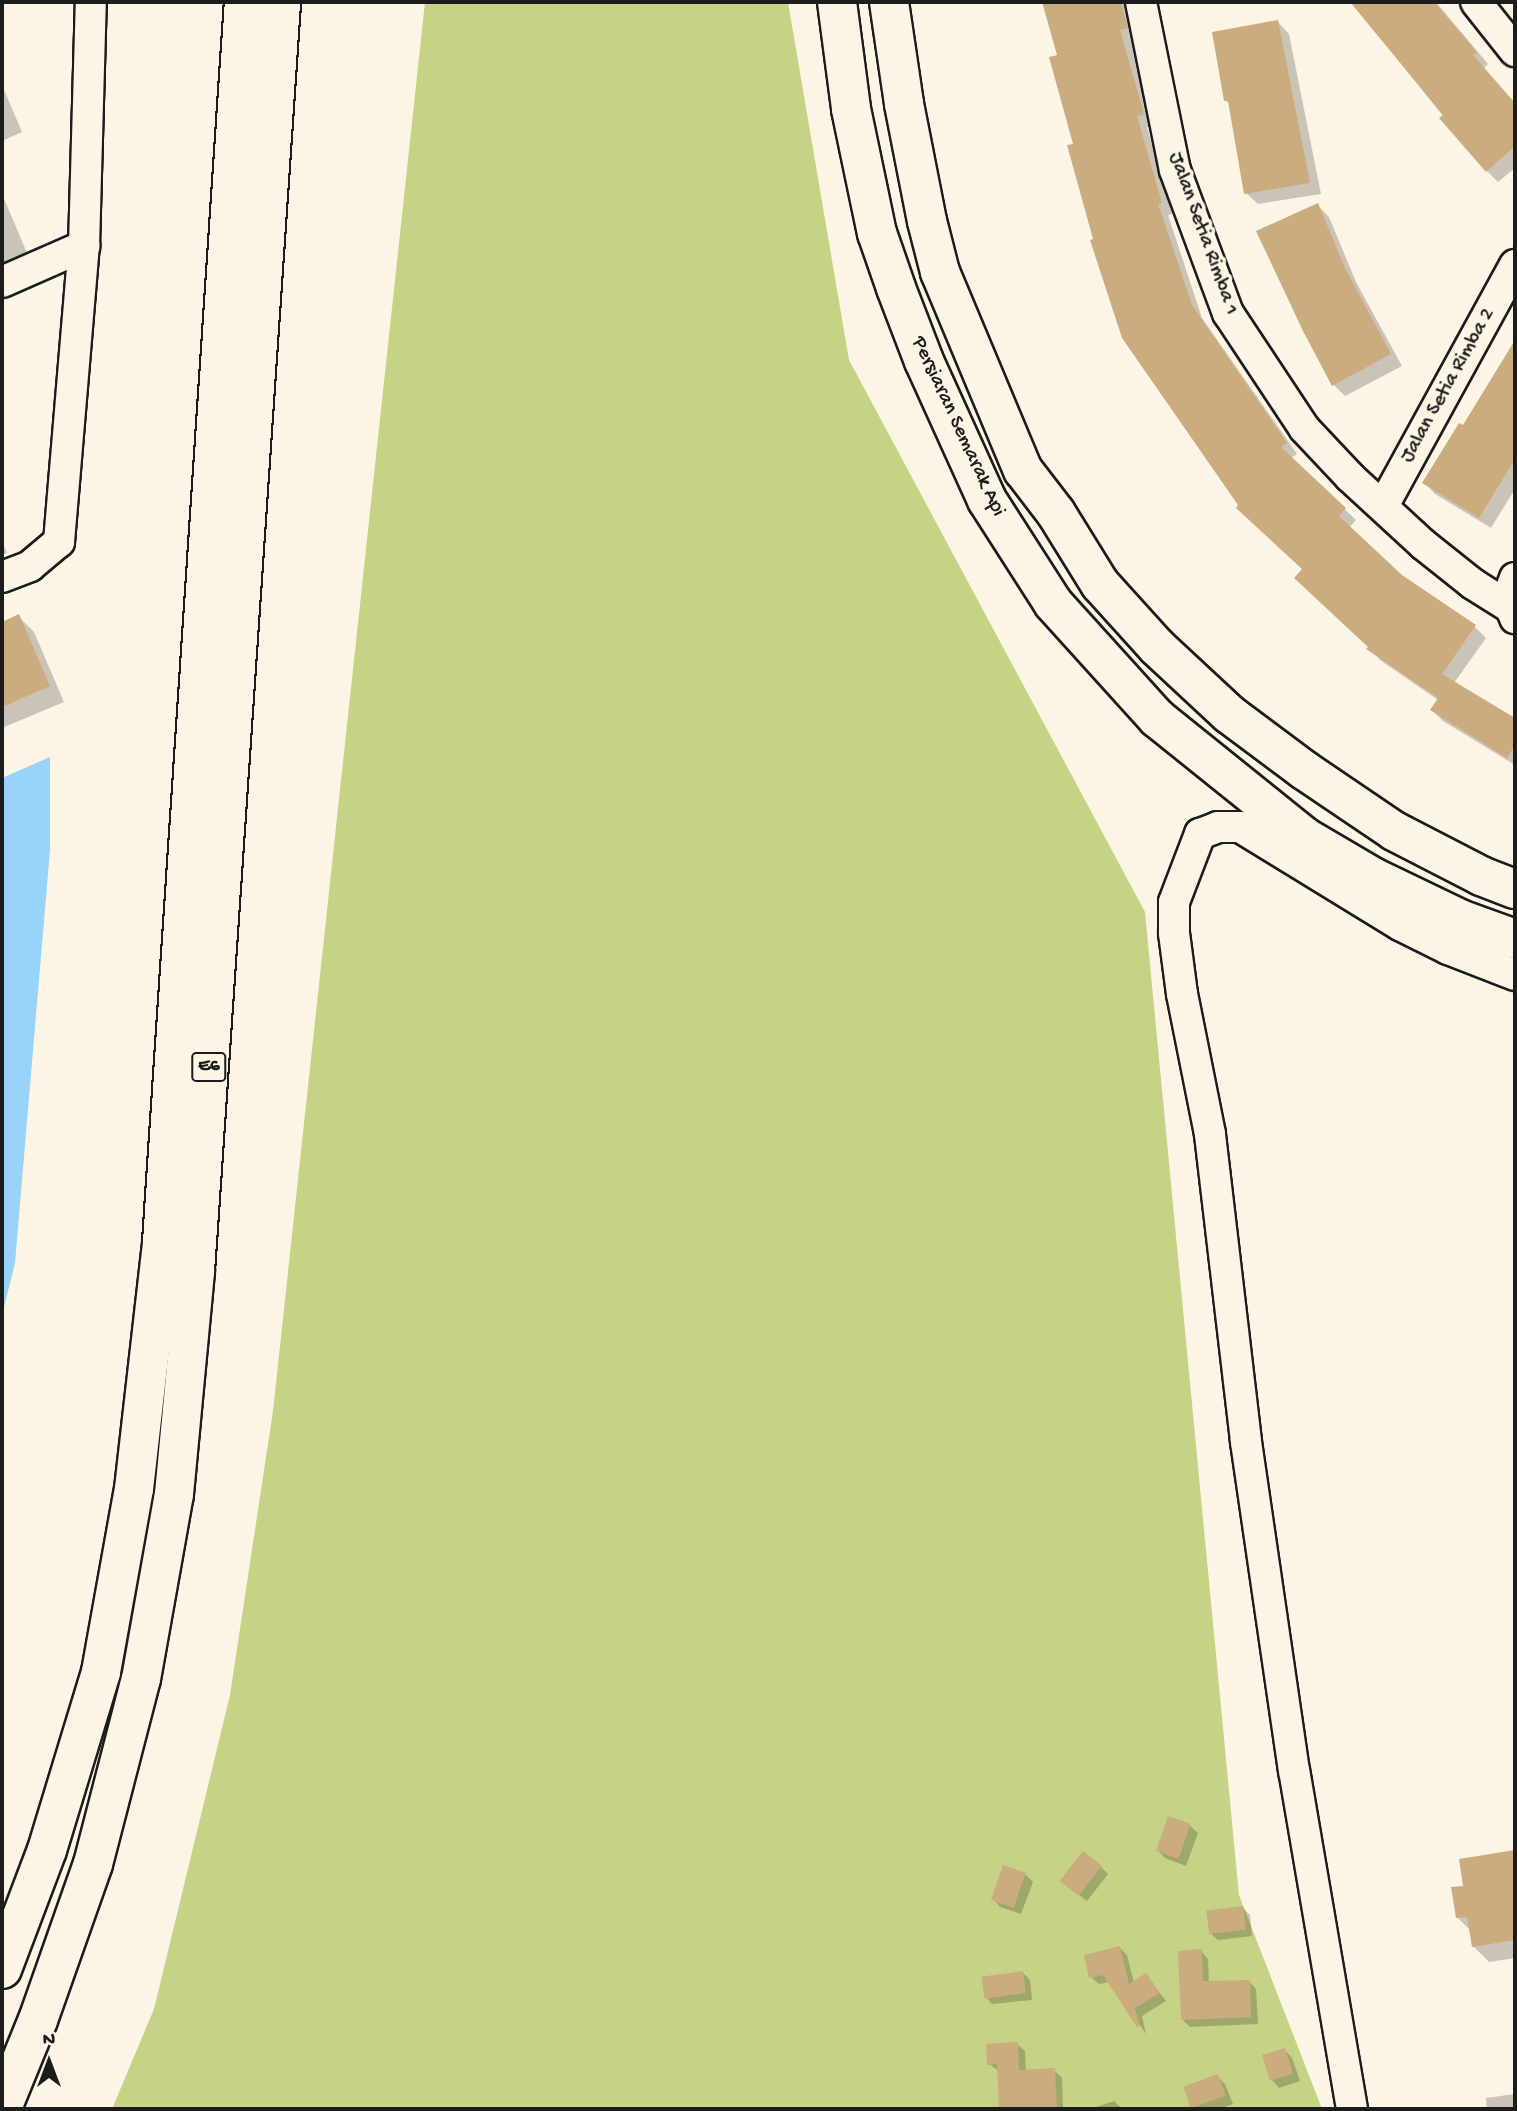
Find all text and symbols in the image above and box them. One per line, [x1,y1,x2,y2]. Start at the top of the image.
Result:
street label: Jalan Setia Rimba 1 [1161,149,1243,319]
street label: Jalan Setia Rimba 2 [1396,304,1502,468]
street label: Persiaran Semarak Api [904,333,1010,521]
road number: E6 [190,1051,228,1082]
north arrow [14,2027,84,2097]
text: N [43,2029,55,2052]

